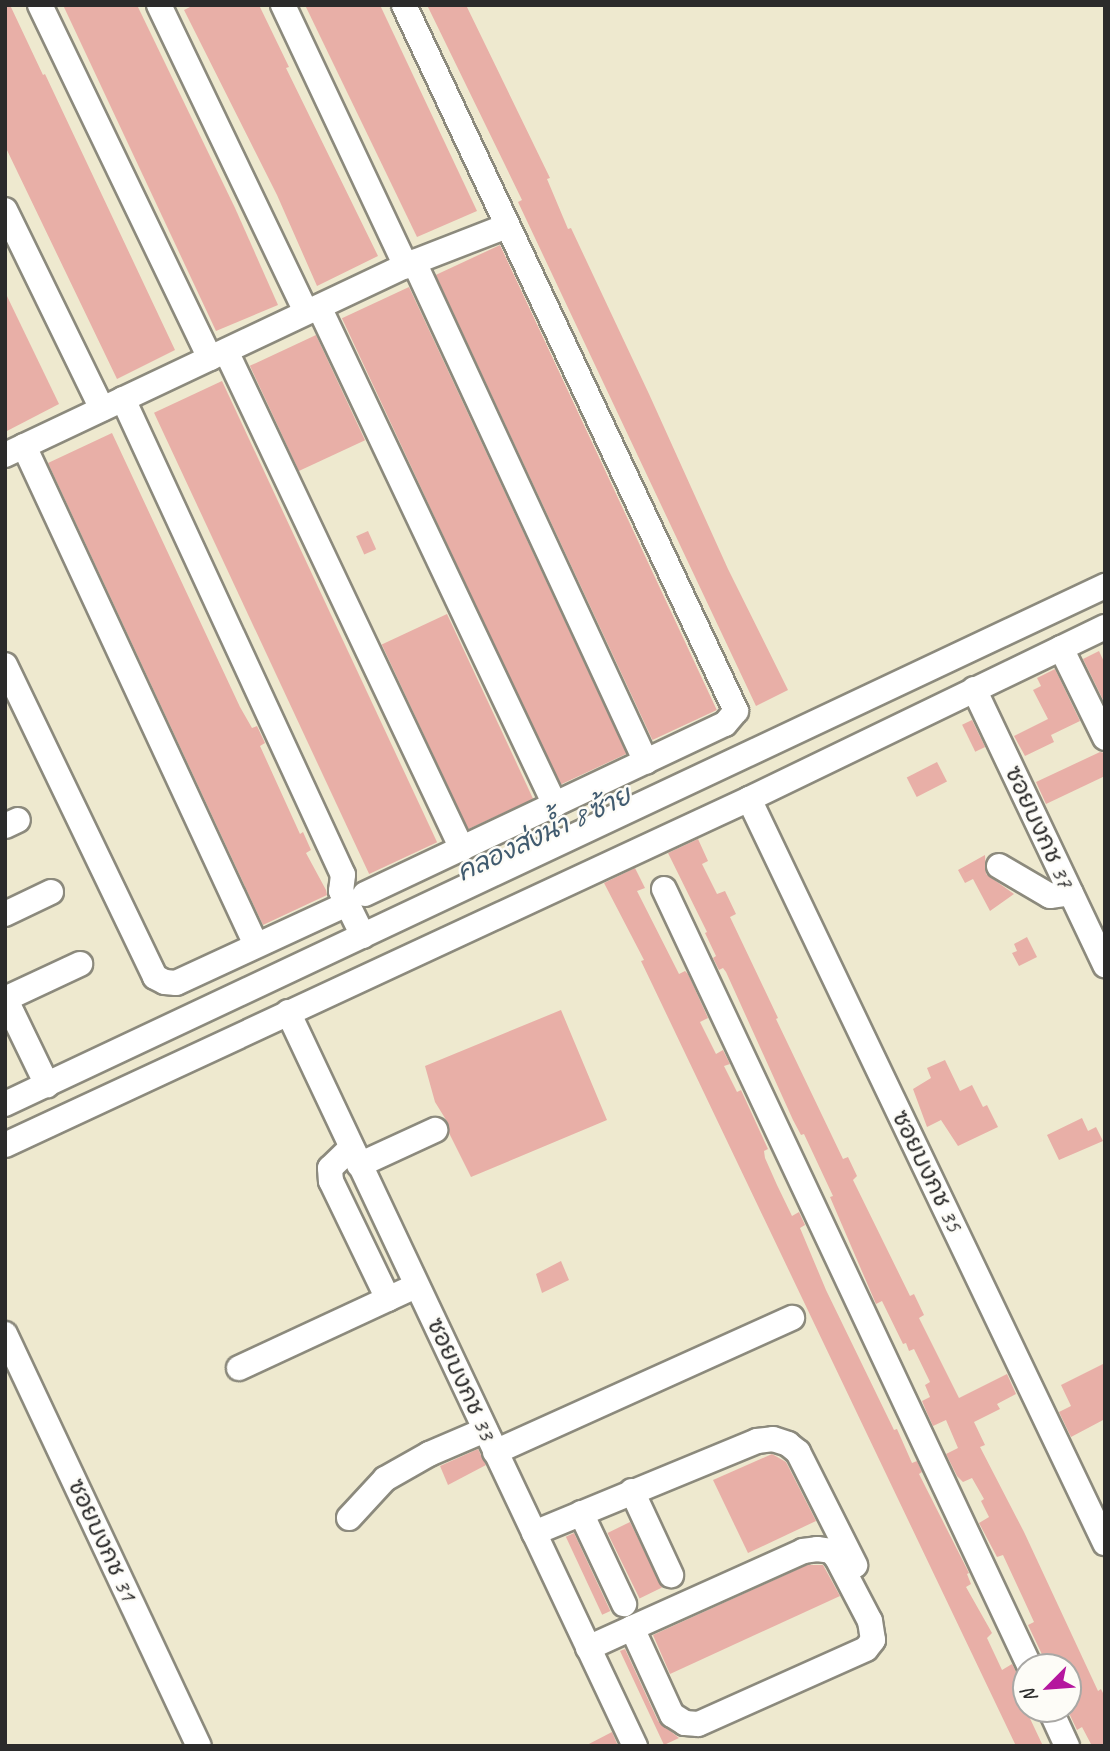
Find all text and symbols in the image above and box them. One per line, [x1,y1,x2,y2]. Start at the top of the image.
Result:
street label: ซอยบงกช 37 [998,761,1080,893]
water label: คลองส่งน้ำ 8 ซ้าย [452,780,636,888]
street label: ซอยบงกช 35 [885,1106,969,1236]
street label: ซอยบงกช 33 [420,1313,502,1445]
street label: ซอยบงกช 31 [61,1474,143,1606]
north arrow [1012,1653,1082,1723]
text: N [1016,1686,1043,1706]

